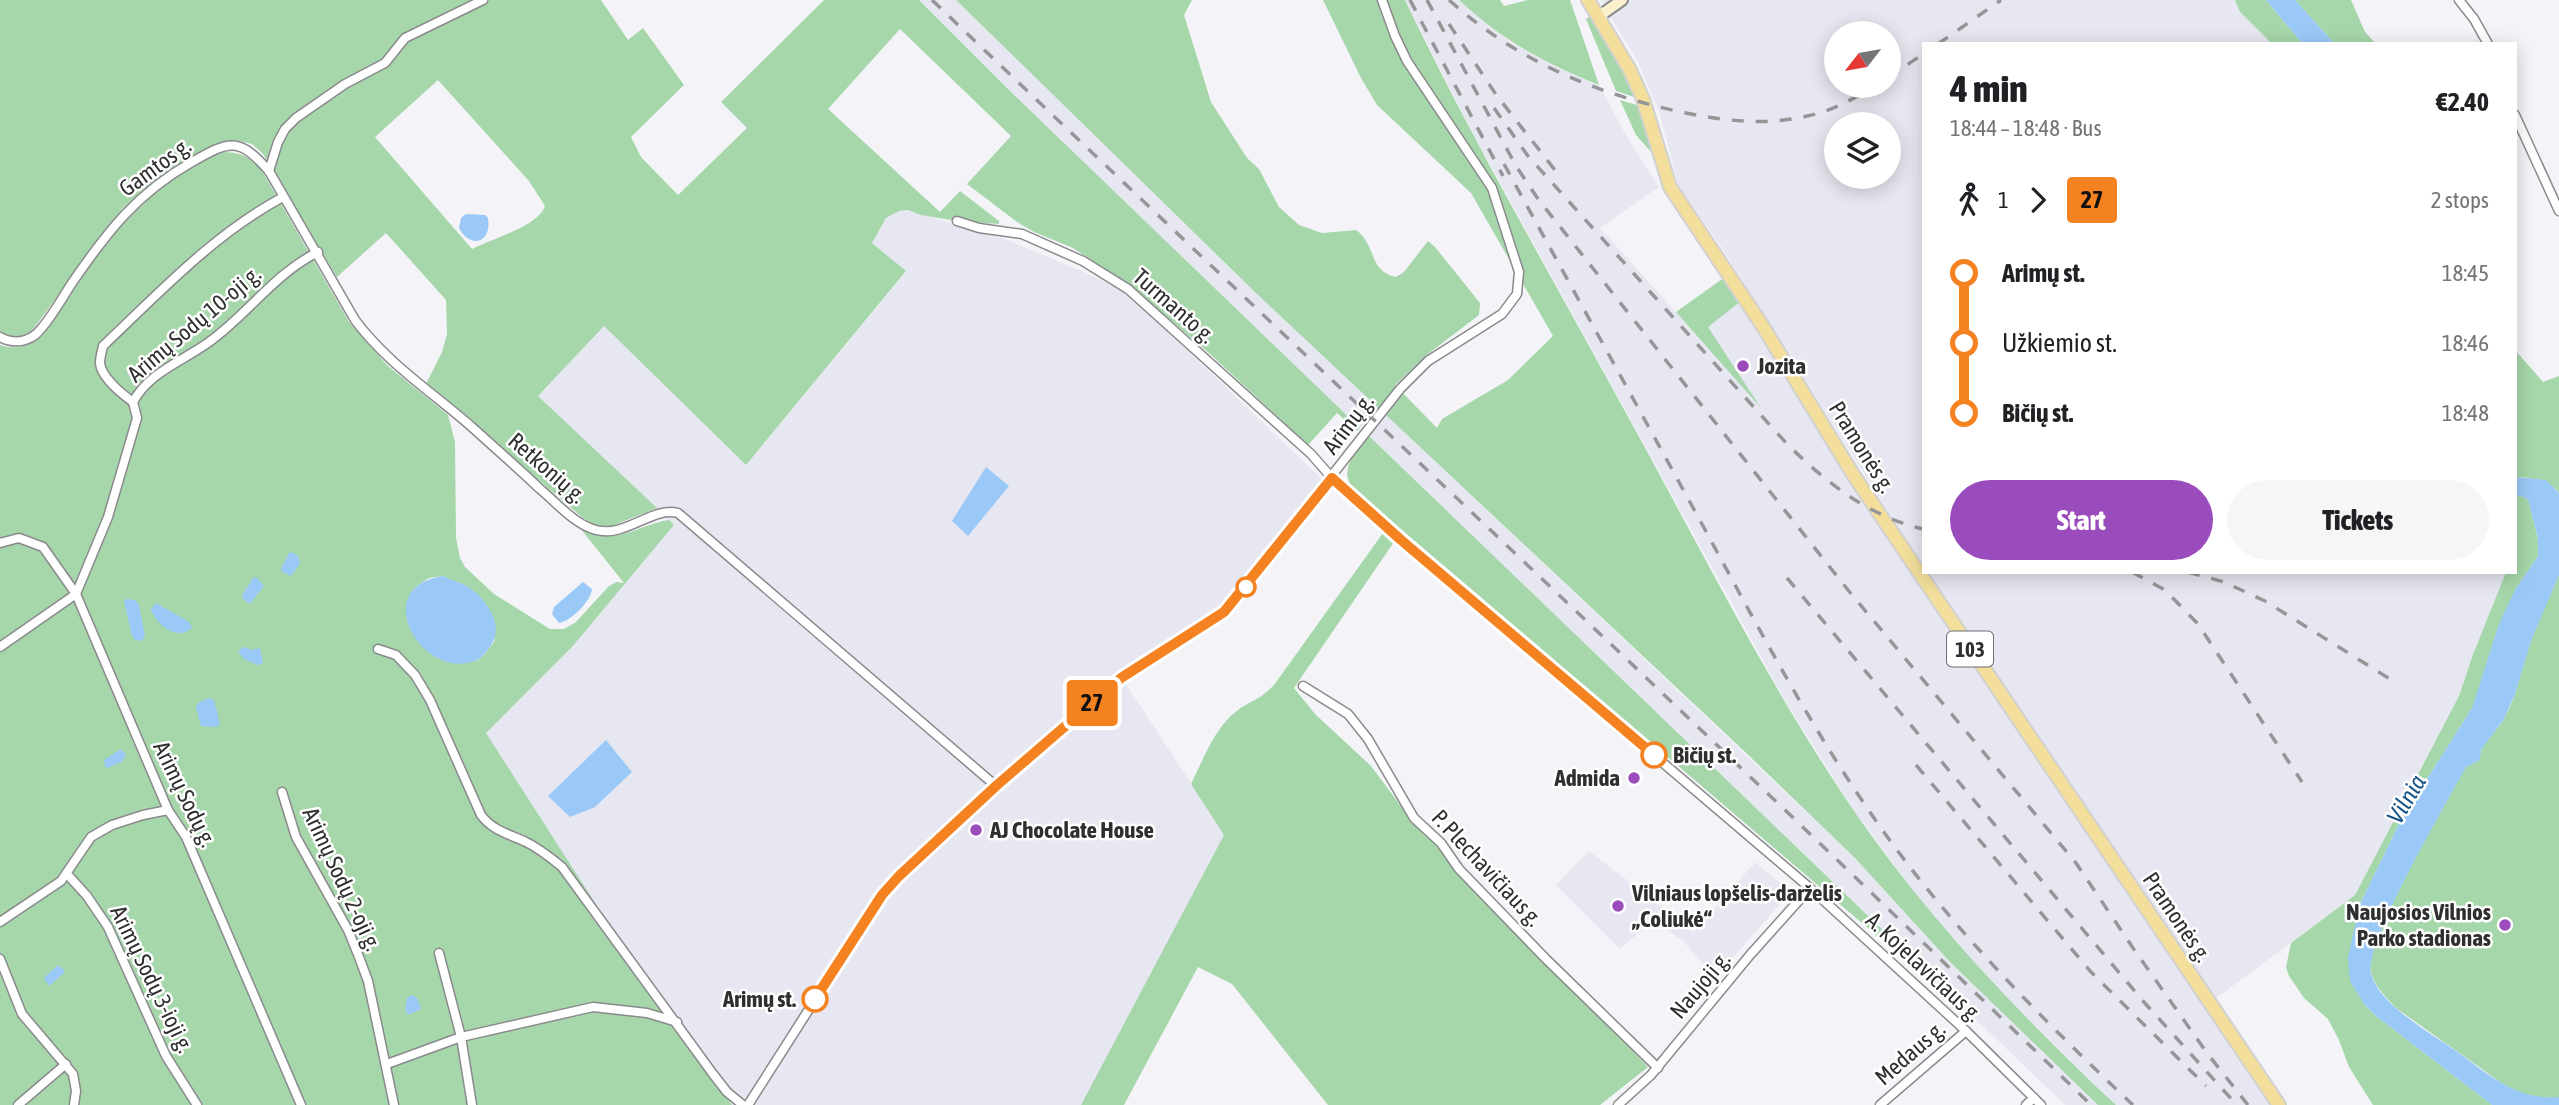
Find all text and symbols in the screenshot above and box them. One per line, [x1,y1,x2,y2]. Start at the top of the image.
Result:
north arrow [1824,21,1900,98]
map controls [1824,21,1901,189]
text: 4 min [1950,67,2028,110]
text: €2.40 [2436,87,2489,117]
button: layers [1824,112,1901,189]
text: 18:44 – 18:48 · Bus [1950,115,2102,141]
street label: Gamtos g. [114,132,196,202]
icon: walk [1950,181,1988,219]
icon: forward [2019,181,2057,219]
text: 27 [2081,186,2103,213]
text: 1 [1998,187,2009,213]
text: 2 stops [2431,187,2489,213]
text: Arimų st. [2002,258,2085,288]
text: 18:45 [2442,260,2489,286]
street label: Arimų Sodų 10-oji g. [122,261,266,387]
street label: Turmanto g. [1128,264,1220,348]
text: Užkiemio st. [2002,328,2117,358]
text: 18:46 [2442,330,2489,356]
place label: Jozita [1756,353,1806,379]
marker: Jozita [1735,358,1751,374]
street label: Arimų g. [1317,389,1379,459]
street label: Pramonės g. [1824,397,1900,497]
text: Bičių st. [2002,398,2073,428]
text: 18:48 [2442,400,2489,426]
street label: Retkonių g. [503,427,591,509]
button: Start [1950,480,2213,560]
button: Tickets [2227,480,2489,560]
unlabelled marker [1236,577,1256,597]
road number: 103 [1947,632,1993,666]
line badge: 27 [1060,680,1124,726]
text: 27 [1081,689,1103,716]
street label: Arimų Sodų g. [148,737,222,851]
marker: Bičių st. [1641,742,1667,768]
place label: Bičių st. [1673,742,1736,768]
place label: Admida [1553,765,1620,791]
marker: Admida [1626,770,1642,786]
water label: Vilnia [2381,770,2431,828]
street label: Arimų Sodų 2-oji g. [297,803,387,955]
street label: P. Plechavičiaus g. [1427,804,1547,932]
place label: AJ Chocolate House [989,817,1154,843]
marker: AJ Chocolate House [968,822,984,838]
street label: Pramonės g. [2138,867,2216,967]
place label: Vilniaus lopšelis-darželis „Coliukė“ [1631,880,1842,932]
marker: Vilniaus lopšelis-darželis „Coliukė“ [1610,898,1626,914]
place label: Naujosios Vilnios Parko stadionas [2346,899,2491,951]
street label: Arimų Sodų 3-ioji g. [105,901,199,1057]
street label: A. Kojelavičiaus g. [1861,907,1987,1027]
marker: Naujosios Vilnios Parko stadionas [2497,917,2513,933]
street label: Naujoji g. [1665,946,1735,1024]
place label: Arimų st. [722,986,796,1012]
marker: Arimų st. [802,986,828,1012]
street label: Medaus g. [1870,1016,1950,1090]

